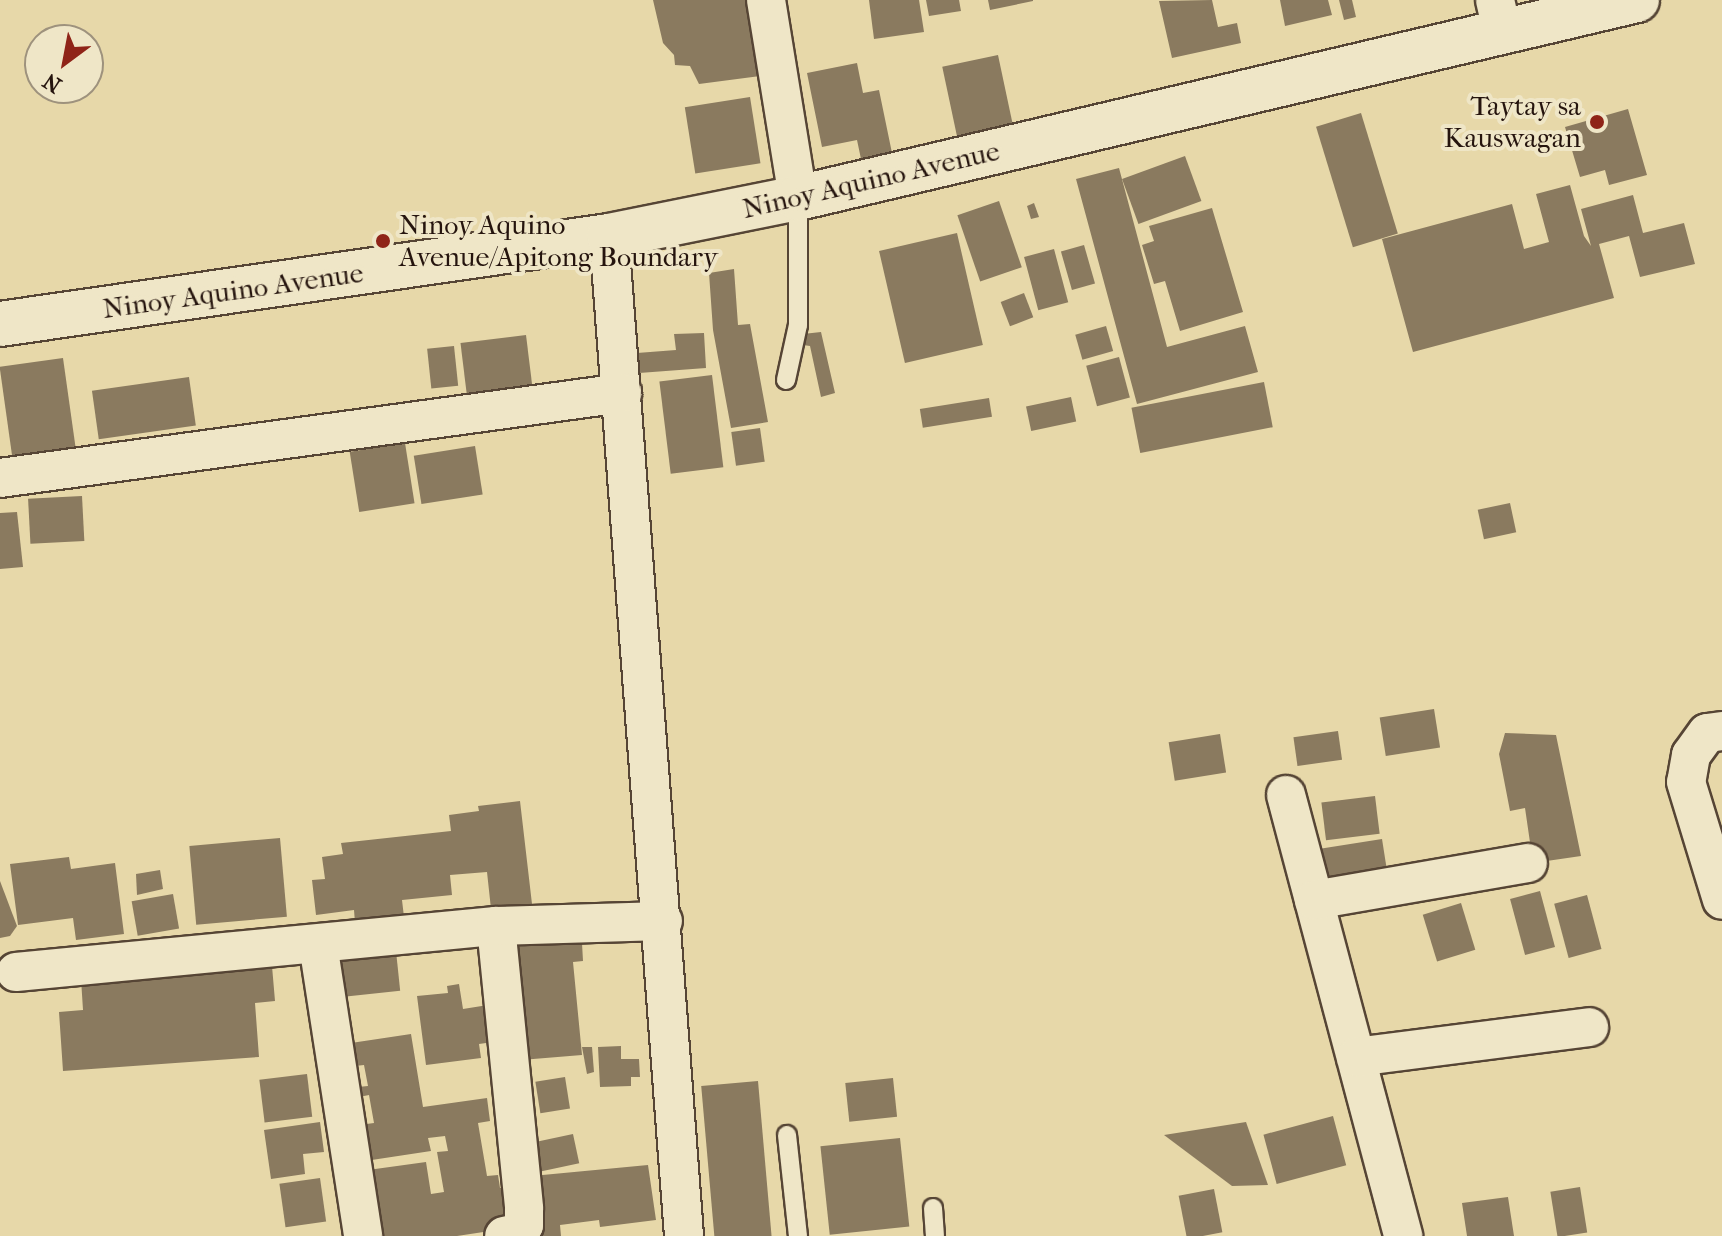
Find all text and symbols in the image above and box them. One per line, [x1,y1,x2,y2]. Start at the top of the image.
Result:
north arrow [24,24,104,104]
text: N [38,67,66,98]
place label: Taytay sa Kauswagan [1444,89,1581,155]
marker: Taytay sa Kauswagan [1588,113,1606,131]
street label: Ninoy Aquino Avenue [739,134,1003,226]
place label: Ninoy Aquino Avenue/Apitong Boundary [399,208,718,274]
marker: Ninoy Aquino Avenue/Apitong Boundary [374,232,392,250]
street label: Ninoy Aquino Avenue [100,256,366,326]

